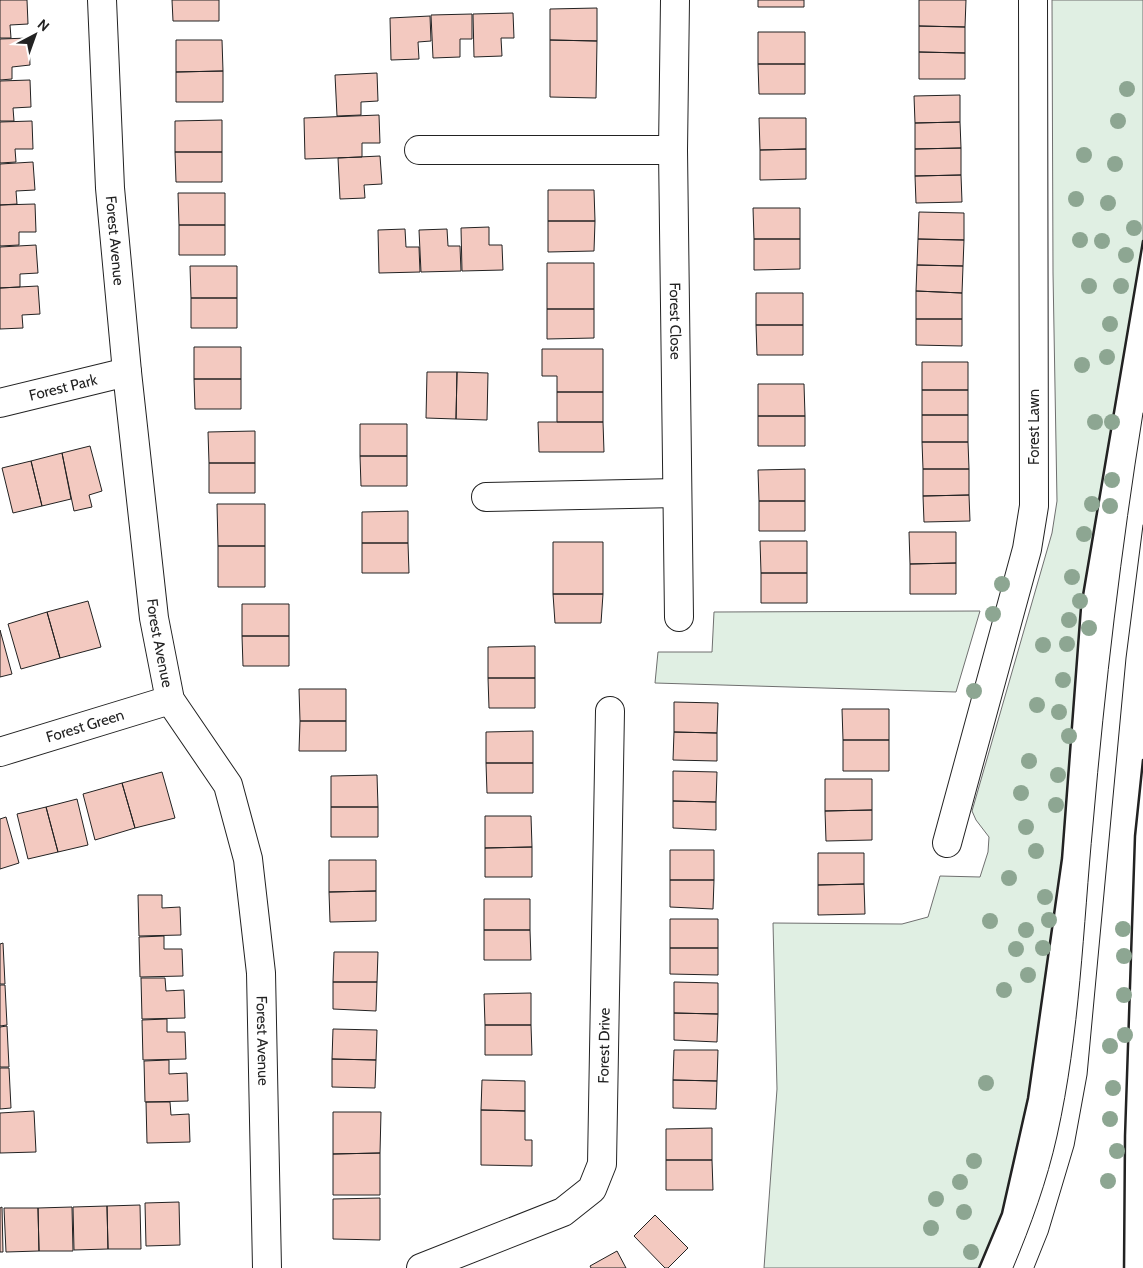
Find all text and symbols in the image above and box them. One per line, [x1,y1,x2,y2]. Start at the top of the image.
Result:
north arrow [10,10,60,60]
text: N [34,15,53,35]
street label: Forest Avenue [102,195,128,287]
street label: Forest Close [666,282,685,360]
street label: Forest Park [27,371,99,405]
street label: Forest Lawn [1025,389,1043,465]
street label: Forest Avenue [143,598,176,689]
street label: Forest Green [44,706,126,746]
street label: Forest Avenue [252,996,272,1086]
street label: Forest Drive [594,1007,614,1084]

